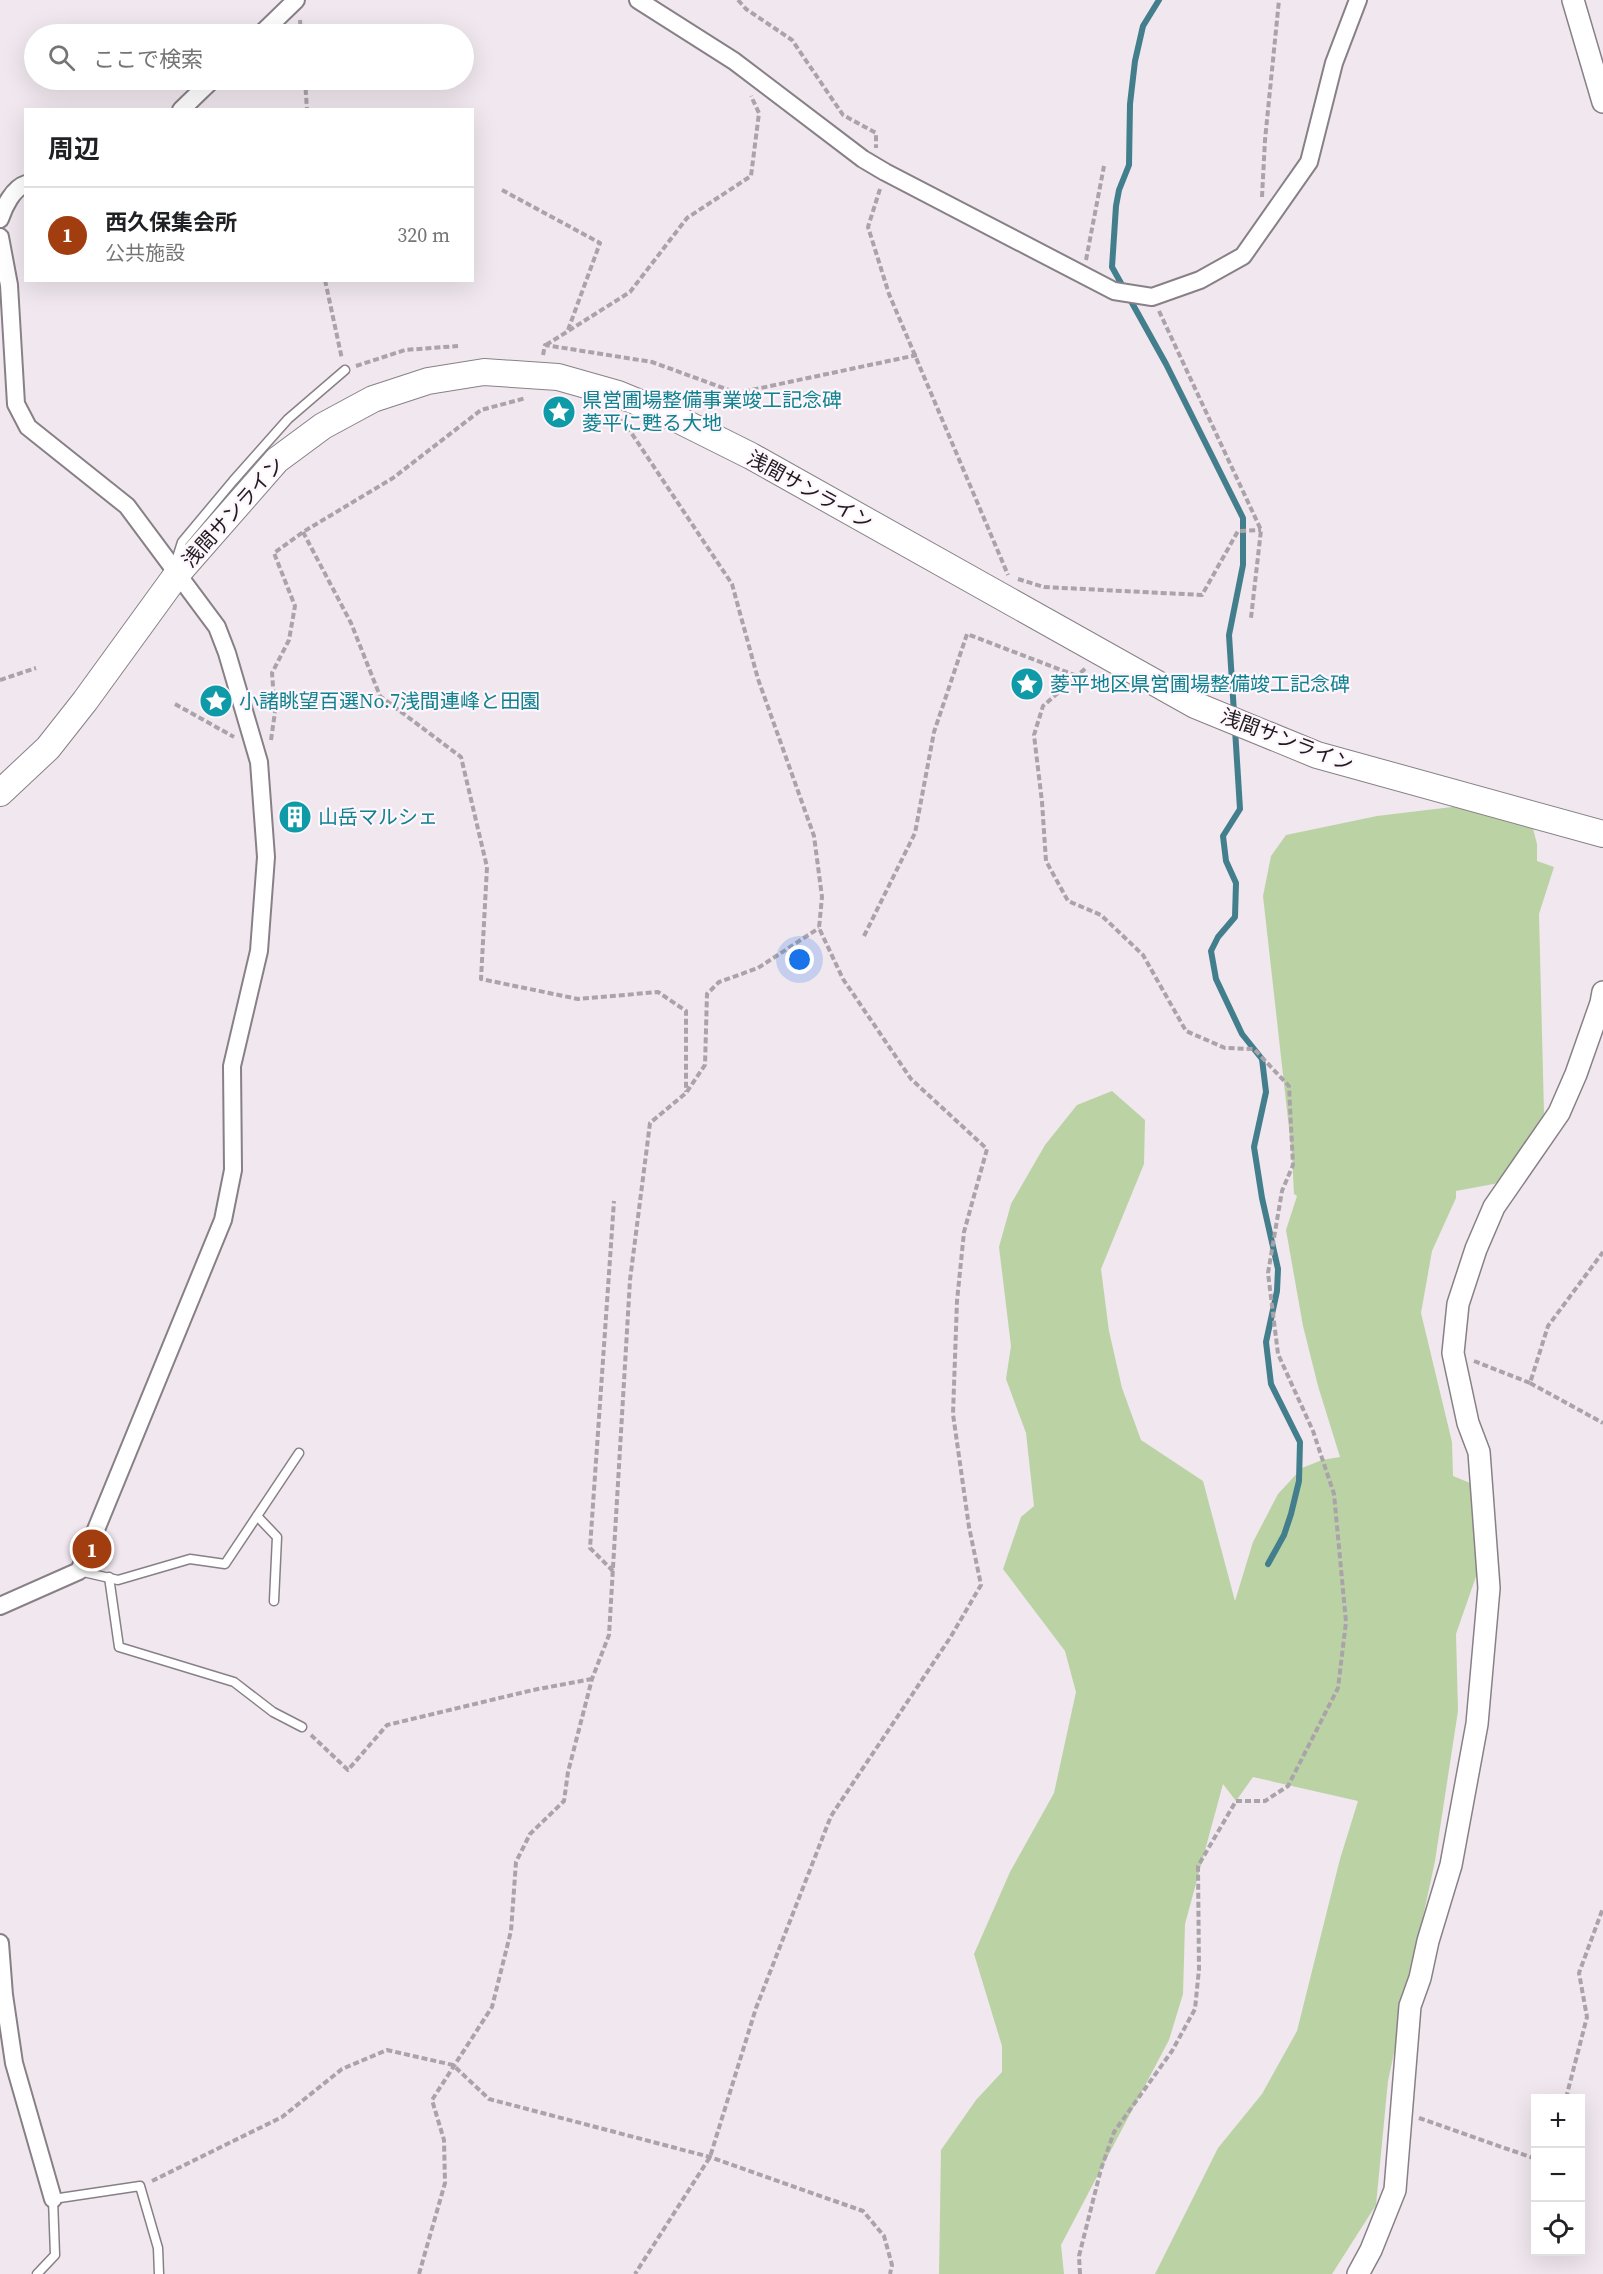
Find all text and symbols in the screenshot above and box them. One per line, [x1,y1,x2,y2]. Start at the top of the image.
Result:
search box [24,24,474,90]
icon: search [45,41,78,74]
text: ここで検索 [93,44,203,74]
text: 周辺 [48,131,100,167]
text: 西久保集会所 [105,207,237,237]
text: 1 [62,221,73,249]
text: 320 m [397,221,450,249]
text: 公共施設 [105,239,185,267]
place label: 県営圃場整備事業竣工記念碑 菱平に甦る大地 [582,386,842,437]
place icon: 県営圃場整備事業竣工記念碑 菱平に甦る大地 [541,394,577,430]
street label: 浅間サンライン [742,444,878,536]
street label: 浅間サンライン [176,451,290,573]
place icon: 菱平地区県営圃場整備竣工記念碑 [1009,666,1045,702]
place label: 菱平地区県営圃場整備竣工記念碑 [1050,670,1350,698]
place icon: 小諸眺望百選No.7浅間連峰と田園 [198,683,234,719]
place label: 小諸眺望百選No.7浅間連峰と田園 [239,687,540,715]
street label: 浅間サンライン [1217,702,1357,778]
building icon: 山岳マルシェ [277,799,313,835]
place label: 山岳マルシェ [318,803,438,831]
your location [785,945,814,974]
pin: 1 [72,1526,112,1572]
map controls [1531,2094,1585,2256]
button: + [1531,2094,1585,2148]
button: − [1531,2148,1585,2202]
button: locate [1531,2202,1585,2256]

